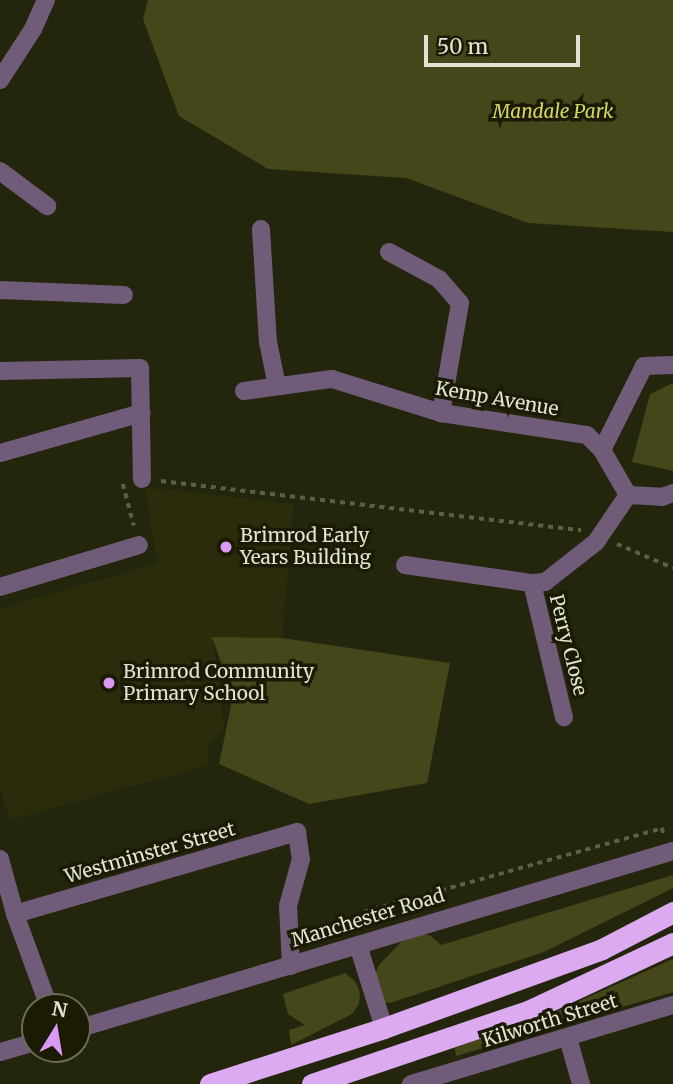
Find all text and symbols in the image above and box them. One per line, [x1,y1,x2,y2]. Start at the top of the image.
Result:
scale bar [428,21,584,65]
text: 50 m [437,33,488,60]
park label: Mandale Park [493,101,613,123]
street label: Kemp Avenue [434,377,560,421]
place label: Brimrod Early Years Building [240,525,371,569]
marker: Brimrod Early Years Building [218,539,234,555]
street label: Perry Close [544,592,592,698]
place label: Brimrod Community Primary School [123,661,314,705]
marker: Brimrod Community Primary School [101,675,117,691]
street label: Westminster Street [62,818,238,888]
street label: Manchester Road [289,884,447,952]
street label: Kilworth Street [480,990,620,1052]
north arrow [21,993,91,1063]
text: N [50,996,69,1023]

